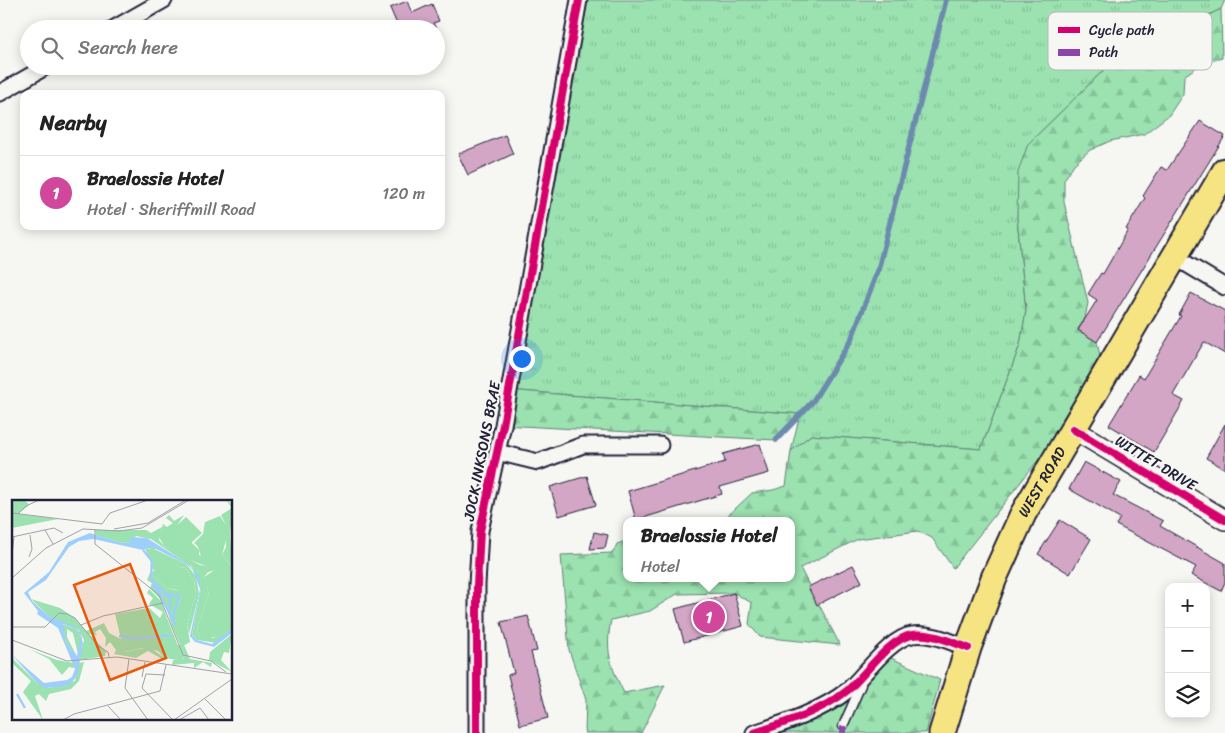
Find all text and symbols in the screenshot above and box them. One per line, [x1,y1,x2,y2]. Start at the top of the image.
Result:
legend [1048,12,1212,70]
text: Cycle path [1089,18,1155,43]
search box [20,20,445,75]
text: Search here [78,31,178,64]
icon: search [38,34,66,62]
text: Path [1089,40,1118,65]
text: Nearby [40,104,106,142]
text: Braelossie Hotel [87,162,224,195]
text: 1 [53,179,59,208]
text: 120 m [382,179,425,208]
text: Hotel · Sheriffmill Road [87,195,255,224]
your location [509,346,535,372]
street label: JOCK INKSONS BRAE [456,377,509,524]
street label: WITTET DRIVE [1110,428,1204,499]
street label: WEST ROAD [1011,442,1073,522]
inset map [12,500,232,720]
popup [623,517,795,582]
text: Braelossie Hotel [641,519,777,552]
text: Hotel [641,552,680,581]
map controls [1165,583,1210,718]
button: + [1165,583,1210,628]
pin: 1 [693,598,725,636]
button: − [1165,628,1210,673]
button: layers [1165,673,1210,718]

